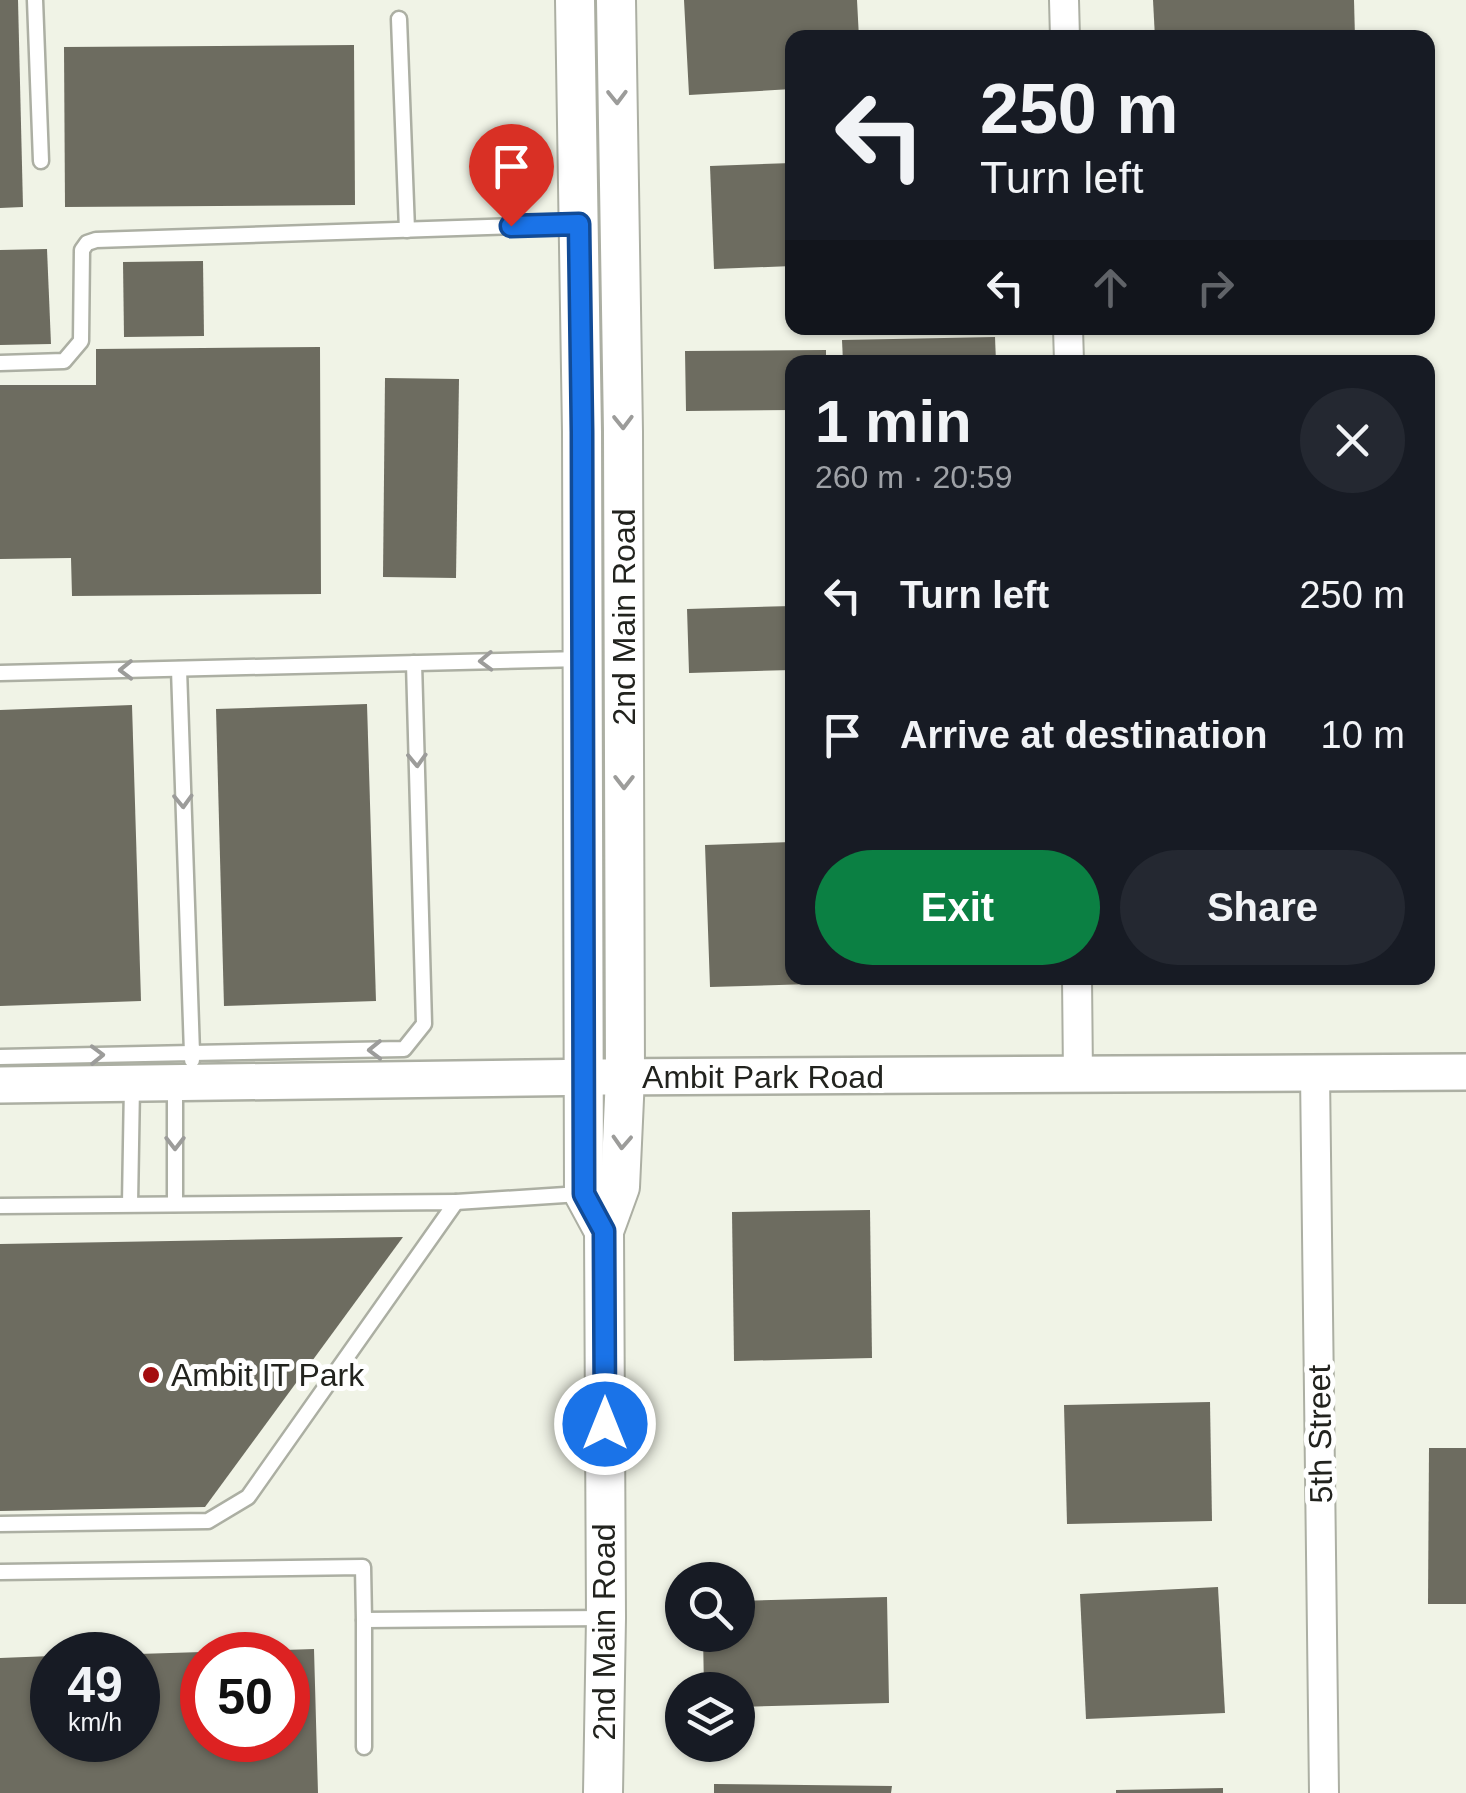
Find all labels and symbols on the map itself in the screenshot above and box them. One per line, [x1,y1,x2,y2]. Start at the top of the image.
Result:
one-way arrow [607,90,628,106]
pin [469,124,554,227]
one-way arrow [612,415,633,431]
street label: 2nd Main Road [606,508,642,726]
one-way arrow [477,650,493,671]
one-way arrow [117,659,132,681]
one-way arrow [406,753,427,769]
one-way arrow [613,776,635,791]
one-way arrow [173,794,194,810]
one-way arrow [366,1039,382,1061]
one-way arrow [90,1044,106,1066]
street label: Ambit Park Road [642,1059,884,1095]
one-way arrow [612,1135,633,1151]
one-way arrow [164,1136,186,1152]
place label: Ambit IT Park [171,1357,365,1393]
marker: Ambit IT Park [140,1364,162,1386]
street label: 5th Street [1301,1364,1339,1504]
position arrow [553,1372,657,1476]
street label: 2nd Main Road [586,1523,622,1741]
speed limit sign: 50 [180,1632,310,1762]

